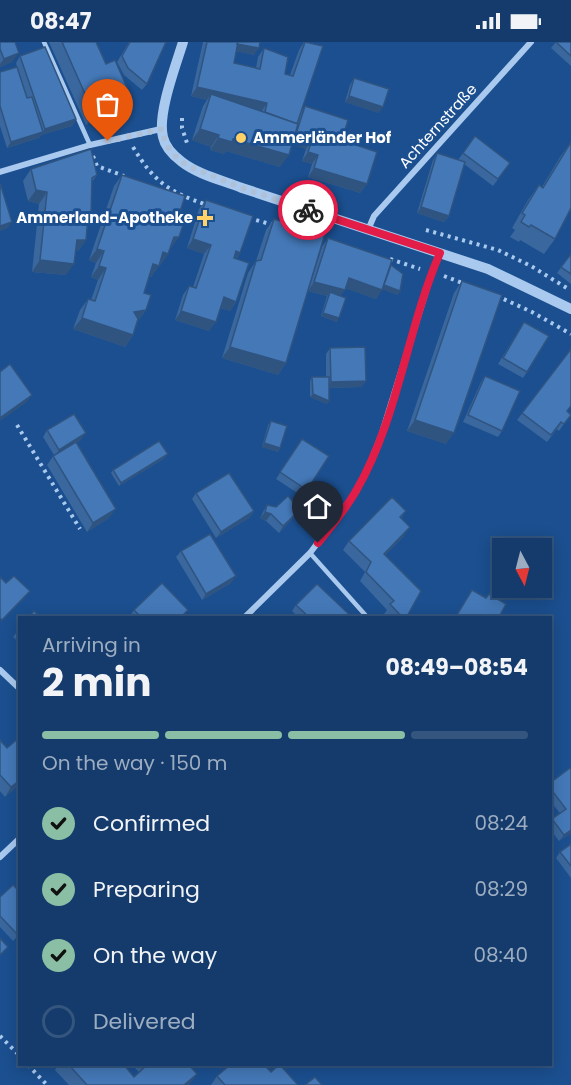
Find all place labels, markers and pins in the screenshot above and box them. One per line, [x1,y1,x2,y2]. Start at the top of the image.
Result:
pin [82,79,133,141]
place label: Ammerländer Hof [253,127,392,148]
marker: Ammerländer Hof [234,131,248,145]
place label: Ammerland-Apotheke [16,207,193,228]
marker: Ammerland-Apotheke [198,211,212,225]
pin [292,481,343,543]

